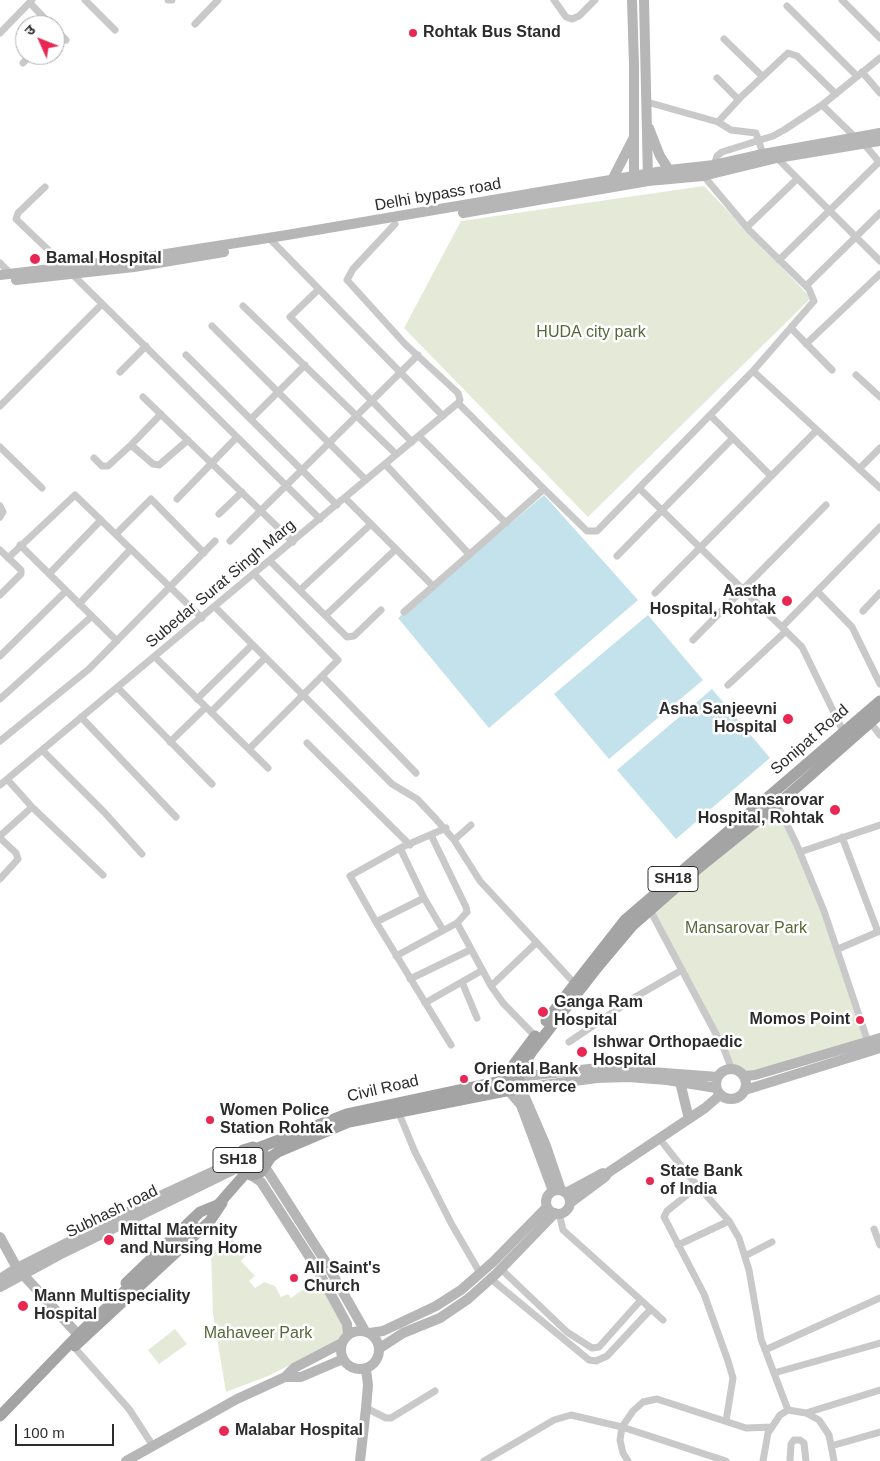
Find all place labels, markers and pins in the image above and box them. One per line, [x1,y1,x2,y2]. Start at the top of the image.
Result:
place label: Rohtak Bus Stand [423,23,561,43]
marker: Rohtak Bus Stand [407,27,419,39]
place label: Bamal Hospital [46,249,162,269]
marker: Bamal Hospital [28,252,42,266]
place label: Aastha Hospital, Rohtak [650,582,776,620]
marker: Aastha Hospital, Rohtak [780,594,794,608]
place label: Asha Sanjeevni Hospital [659,700,777,738]
marker: Asha Sanjeevni Hospital [781,712,795,726]
place label: Mansarovar Hospital, Rohtak [698,791,824,829]
marker: Mansarovar Hospital, Rohtak [828,803,842,817]
place label: Ganga Ram Hospital [554,993,643,1031]
marker: Ganga Ram Hospital [536,1005,550,1019]
place label: Momos Point [750,1010,850,1030]
marker: Momos Point [854,1014,866,1026]
place label: Ishwar Orthopaedic Hospital [593,1033,742,1071]
marker: Ishwar Orthopaedic Hospital [575,1045,589,1059]
place label: Oriental Bank of Commerce [474,1060,578,1098]
marker: Oriental Bank of Commerce [458,1073,470,1085]
place label: Women Police Station Rohtak [220,1101,333,1139]
marker: Women Police Station Rohtak [204,1114,216,1126]
place label: State Bank of India [660,1162,743,1200]
marker: State Bank of India [644,1175,656,1187]
place label: Mittal Maternity and Nursing Home [120,1221,262,1259]
marker: Mittal Maternity and Nursing Home [102,1233,116,1247]
place label: All Saint's Church [304,1259,381,1297]
marker: All Saint's Church [288,1272,300,1284]
place label: Mann Multispeciality Hospital [34,1287,190,1325]
marker: Mann Multispeciality Hospital [16,1299,30,1313]
place label: Malabar Hospital [235,1421,363,1441]
marker: Malabar Hospital [217,1424,231,1438]

